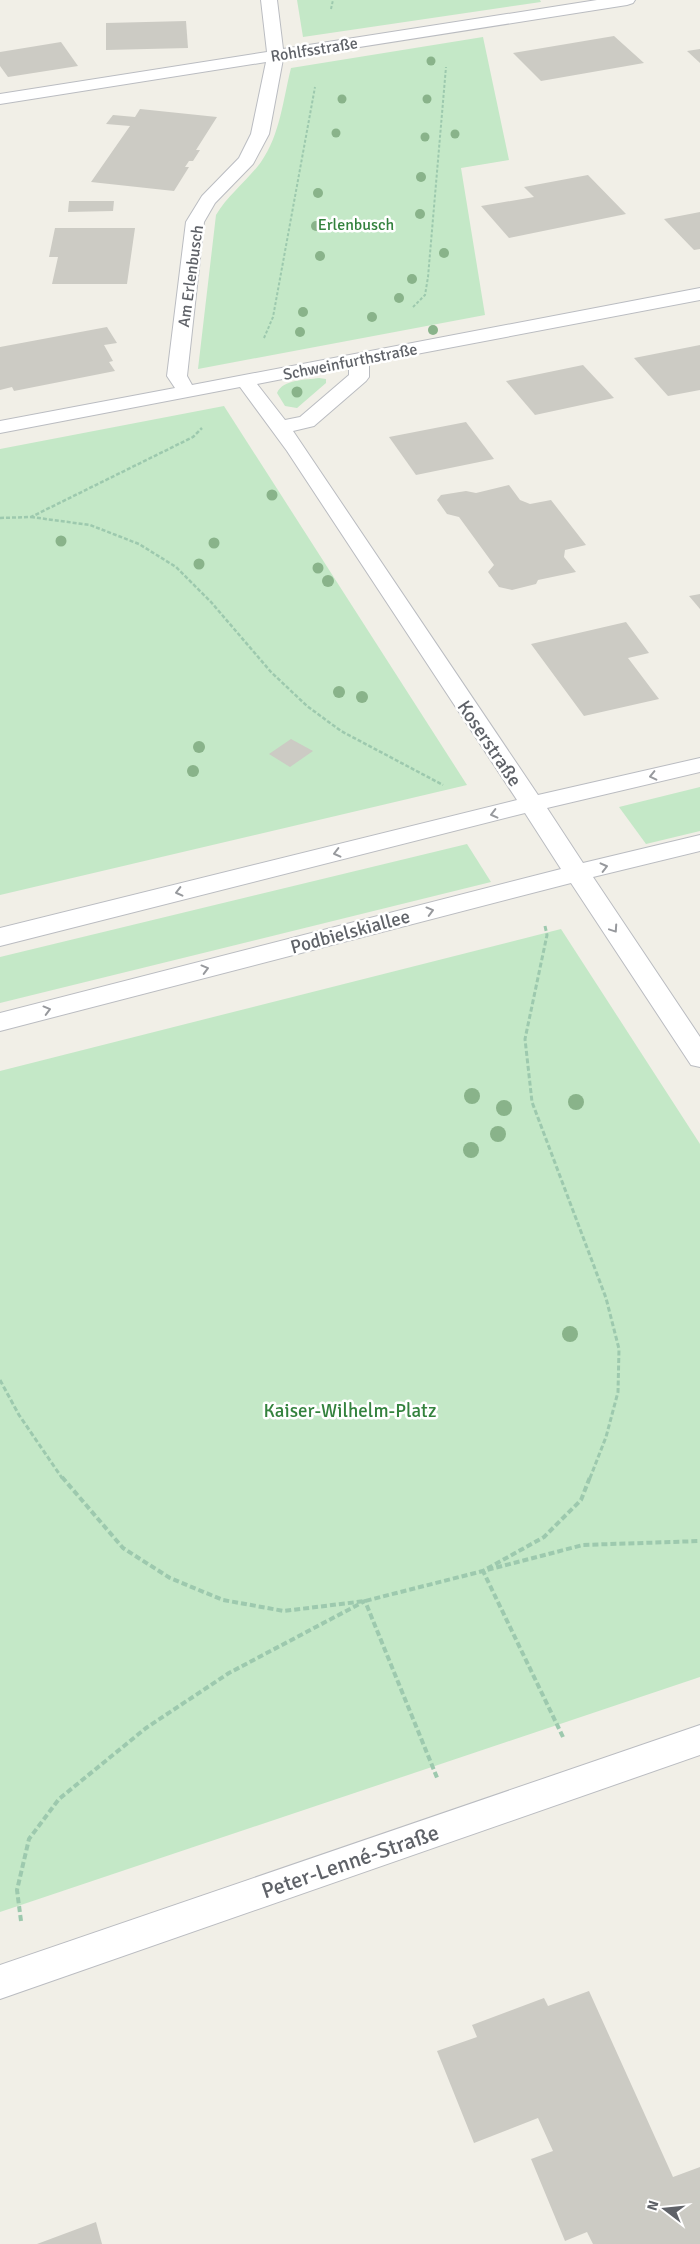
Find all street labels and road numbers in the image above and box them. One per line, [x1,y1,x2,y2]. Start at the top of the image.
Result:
street label: Rohlfsstraße [269,33,359,67]
street label: Am Erlenbusch [174,224,208,328]
street label: Schweinfurthstraße [281,339,419,385]
street label: Koserstraße [452,696,527,791]
street label: Podbielskiallee [288,904,413,959]
street label: Peter-Lenné-Straße [258,1818,442,1904]

